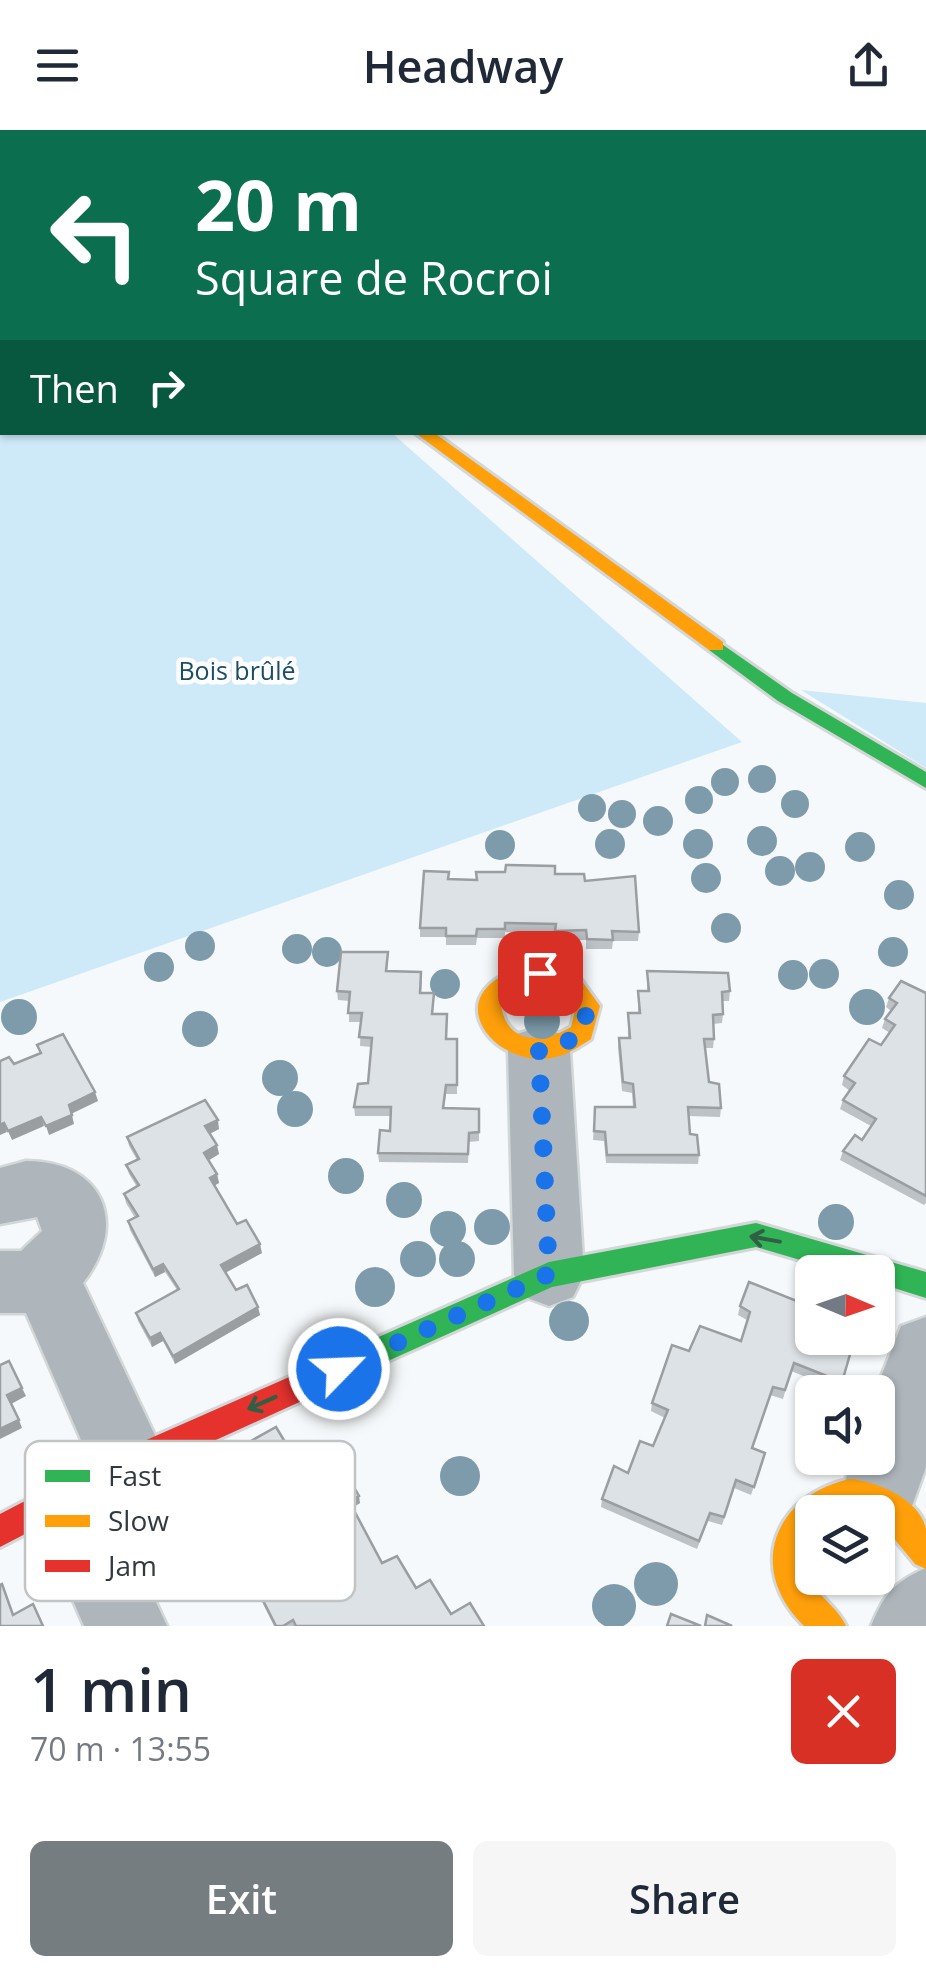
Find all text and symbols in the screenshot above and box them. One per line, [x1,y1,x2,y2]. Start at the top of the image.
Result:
text: Headway [363,35,563,96]
icon: menu [30,38,85,93]
icon: share [841,38,896,93]
text: 20 m [195,156,362,252]
icon: left [30,170,160,300]
text: Square de Rocroi [195,247,553,308]
icon: right [139,360,194,415]
text: Then [30,362,119,414]
park label: Bois brûlé [178,653,296,687]
pin [498,931,583,1016]
icon: arrive [513,946,568,1001]
one-way arrow [750,1229,782,1248]
north arrow [795,1255,895,1355]
map controls [795,1255,895,1595]
position arrow [287,1317,391,1421]
button: sound [795,1375,895,1475]
one-way arrow [247,1395,278,1413]
legend [25,1441,355,1601]
text: Fast [108,1456,161,1494]
button: layers [795,1495,895,1595]
text: Slow [108,1501,169,1539]
text: Jam [105,1546,157,1584]
text: 1 min [30,1648,192,1730]
button: close [791,1659,896,1764]
text: 70 m · 13:55 [30,1727,211,1770]
button: Exit [30,1841,453,1956]
button: Share [473,1841,896,1956]

